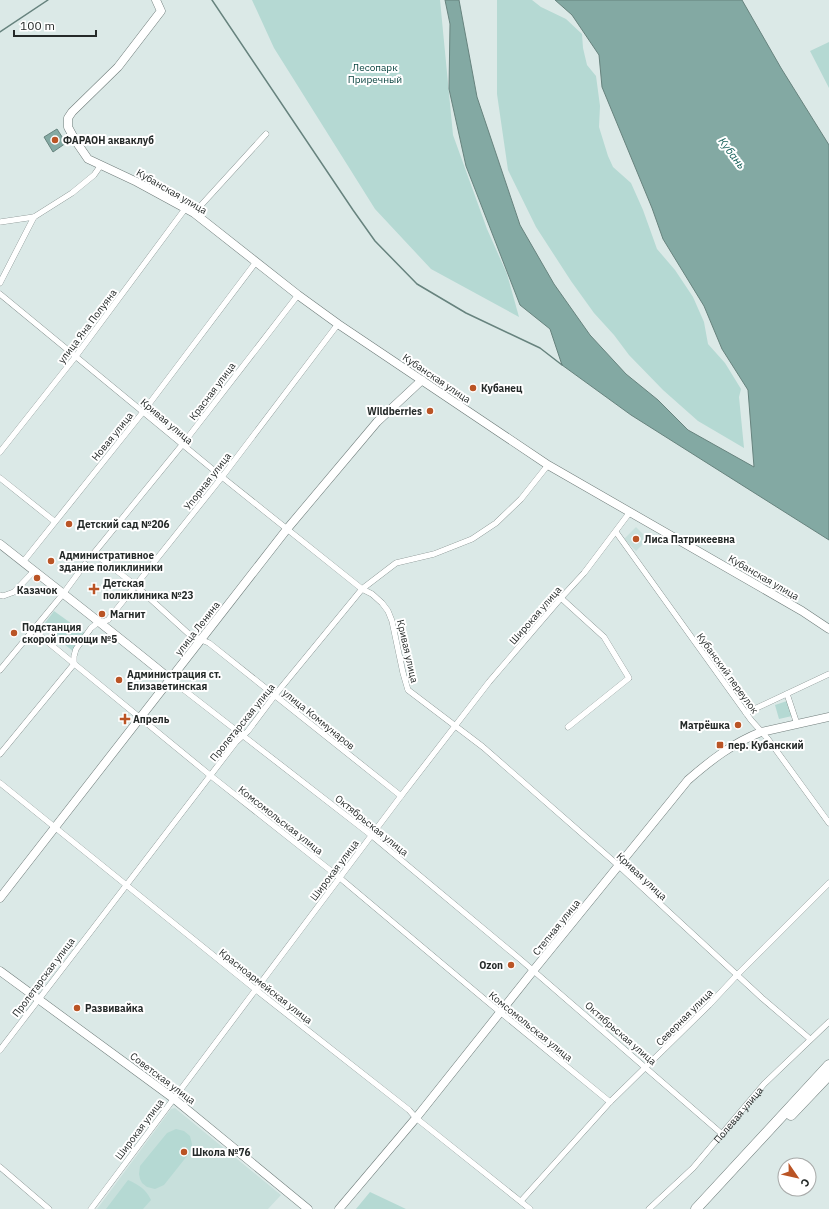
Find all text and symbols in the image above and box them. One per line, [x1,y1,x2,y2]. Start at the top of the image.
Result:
scale bar [14,12,96,38]
text: 100 m [20,18,55,33]
park label: Лесопарк Приречный [348,61,402,86]
place label: ФАРАОН акваклуб [63,134,154,147]
water label: Кубань [715,134,749,172]
marker: ФАРАОН акваклуб [50,135,60,145]
street label: Кубанская улица [134,166,210,217]
street label: улица Яна Полуяна [55,286,120,366]
street label: Кубанская улица [400,351,474,406]
street label: Красная улица [186,359,239,423]
place label: Кубанец [481,382,523,395]
marker: Кубанец [468,383,478,393]
street label: Кривая улица [138,396,196,448]
place label: Wildberries [367,405,422,418]
marker: Wildberries [425,406,435,416]
street label: Новая улица [89,409,136,463]
street label: Упорная улица [181,449,234,513]
place label: Детский сад №206 [77,518,170,531]
marker: Детский сад №206 [64,519,74,529]
place label: Лиса Патрикеевна [644,533,735,546]
marker: Лиса Патрикеевна [631,534,641,544]
place label: Административное здание поликлиники [59,549,163,574]
street label: Кубанская улица [726,552,802,603]
marker: Административное здание поликлиники [46,556,56,566]
marker: Казачок [32,573,42,583]
place label: Детская поликлиника №23 [103,577,194,602]
marker: Детская поликлиника №23 [88,583,100,595]
street label: Широкая улица [507,583,565,647]
place label: Казачок [17,584,57,597]
street label: улица Ленина [172,598,223,658]
place label: Магнит [110,608,146,621]
marker: Магнит [97,609,107,619]
street label: Кривая улица [394,618,421,685]
place label: Подстанция скорой помощи №5 [22,621,117,646]
marker: Подстанция скорой помощи №5 [9,628,19,638]
street label: Кубанский переулок [694,630,762,717]
place label: Администрация ст. Елизаветинская [127,668,221,693]
marker: Администрация ст. Елизаветинская [114,675,124,685]
street label: Пролетарская улица [207,680,278,764]
street label: улица Коммунаров [280,686,357,752]
place label: Апрель [133,713,170,726]
marker: Апрель [120,714,130,724]
place label: Матрёшка [680,719,730,732]
marker: Матрёшка [733,720,743,730]
place label: пер. Кубанский [728,739,804,752]
marker: пер. Кубанский [715,740,725,750]
street label: Комсомольская улица [236,783,326,858]
street label: Октябрьская улица [332,792,411,859]
street label: Широкая улица [307,837,362,903]
street label: Кривая улица [614,850,670,904]
street label: Степная улица [530,896,583,958]
street label: Пролетарская улица [9,934,78,1020]
street label: Красноармейская улица [216,946,315,1027]
place label: Ozon [479,959,503,972]
marker: Ozon [506,960,516,970]
street label: Северная улица [653,986,716,1049]
street label: Комсомольская улица [486,989,576,1065]
street label: Октябрьская улица [582,999,660,1068]
place label: Развивайка [85,1002,144,1015]
marker: Развивайка [72,1003,82,1013]
street label: Советская улица [127,1050,198,1108]
street label: Полевая улица [711,1084,766,1146]
street label: Широкая улица [112,1096,167,1162]
place label: Школа №76 [192,1146,250,1159]
marker: Школа №76 [179,1147,189,1157]
north arrow [777,1157,817,1197]
text: С [797,1176,813,1189]

